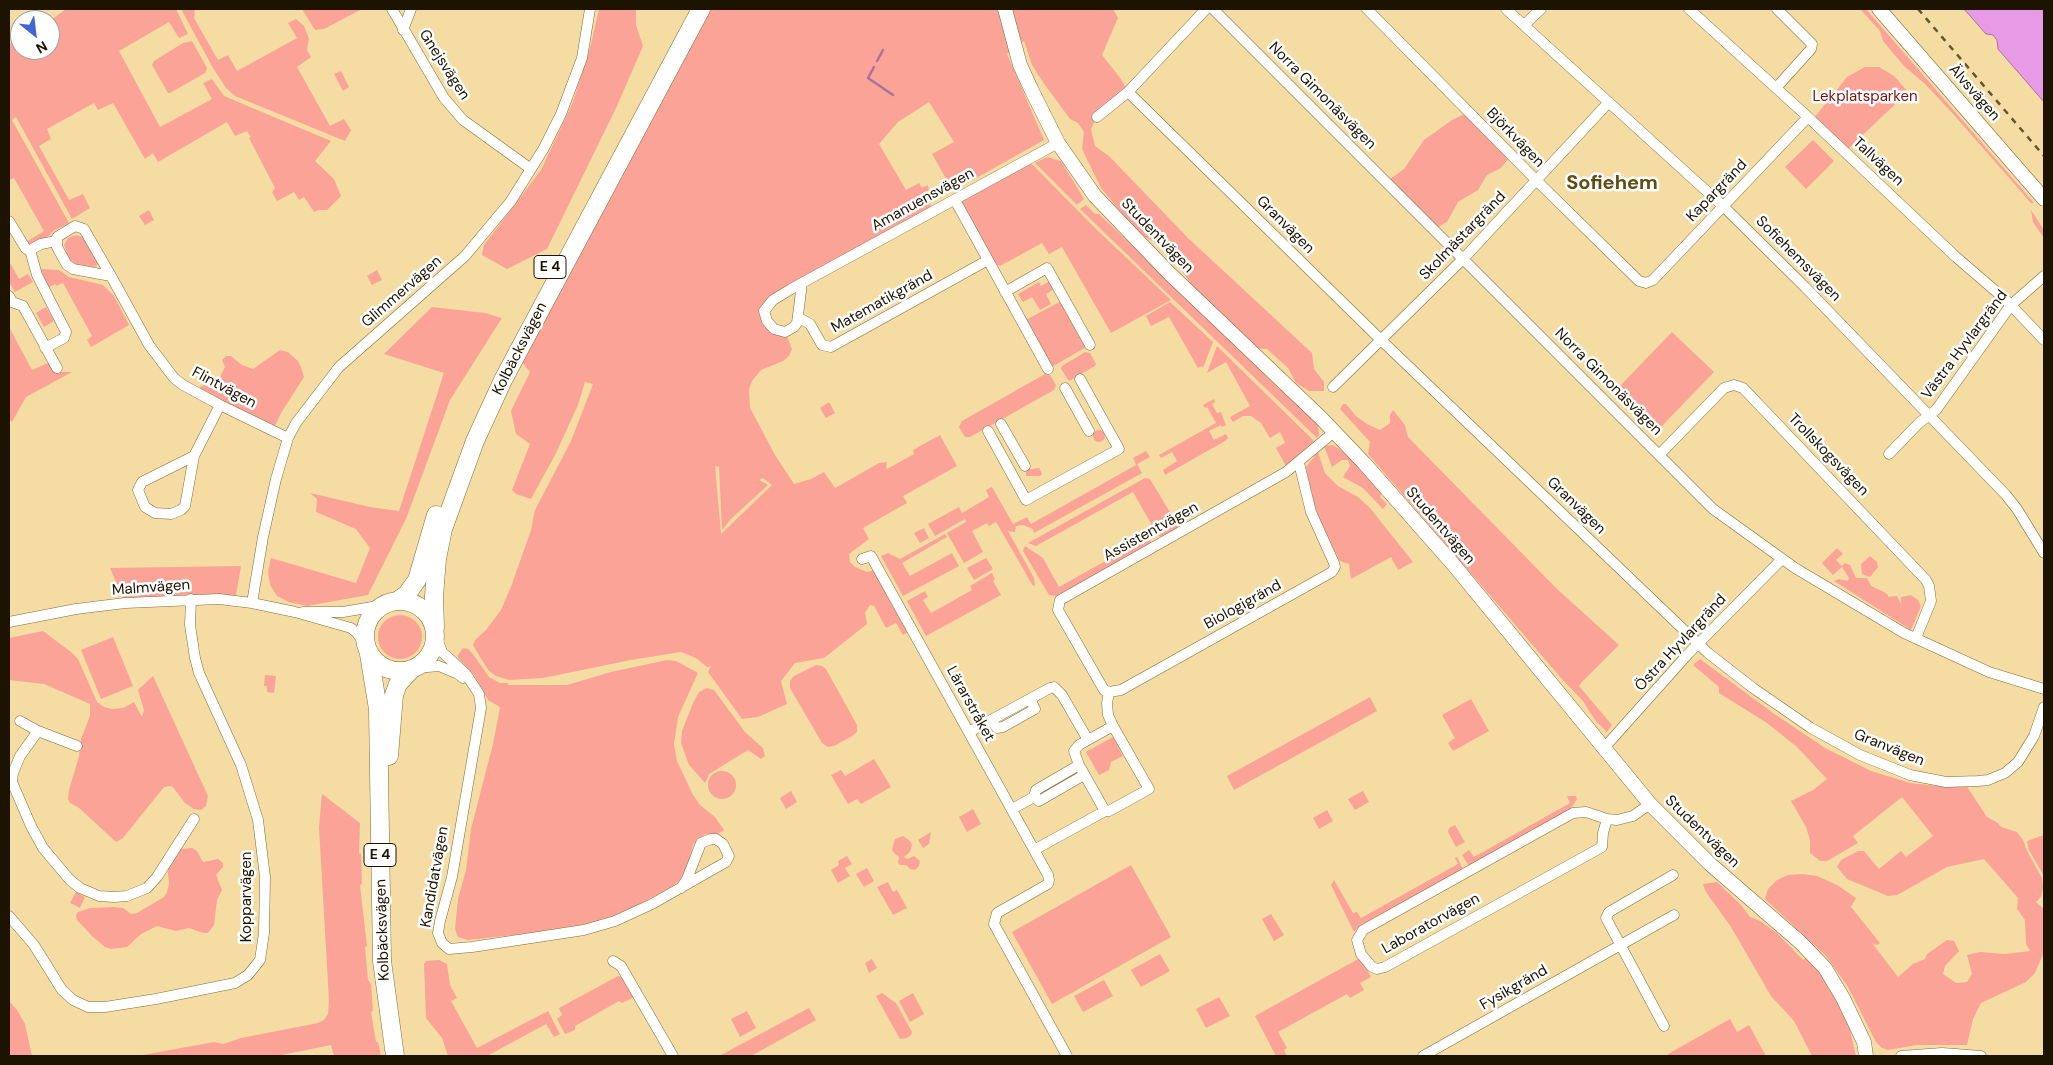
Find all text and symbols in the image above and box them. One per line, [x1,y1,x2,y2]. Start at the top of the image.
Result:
north arrow [10,10,60,60]
street label: Gnejsvägen [415,26,473,104]
text: N [33,37,51,58]
street label: Norra Gimonäsvägen [1265,39,1379,153]
street label: Älvsvägen [1945,61,2003,125]
park label: Lekplatsparken [1812,88,1918,106]
street label: Björkvägen [1482,105,1548,171]
street label: Tallvägen [1849,134,1907,190]
street label: Kapargränd [1683,156,1751,226]
street label: Amanuensvägen [869,165,977,235]
district label: Sofiehem [1566,172,1658,196]
street label: Skolmästargränd [1416,188,1510,284]
street label: Granvägen [1252,192,1318,258]
street label: Studentvägen [1117,195,1197,277]
street label: Sofiehemsvägen [1752,213,1844,305]
street label: Glimmervägen [358,252,446,332]
road number: E 4 [534,256,566,278]
street label: Matematikgränd [828,267,936,337]
street label: Västra Hyvlargränd [1918,287,2012,403]
street label: Kolbäcksvägen [489,300,551,398]
street label: Norra Gimonäsvägen [1551,325,1665,439]
street label: Flintvägen [189,364,259,412]
street label: Trollskogsvägen [1784,410,1872,500]
street label: Granvägen [1543,474,1609,538]
street label: Studentvägen [1402,484,1478,568]
street label: Assistentvägen [1101,499,1201,565]
street label: Malmvägen [111,576,191,600]
street label: Biologigränd [1201,576,1285,634]
street label: Östra Hyvlargränd [1632,591,1730,695]
street label: Lärarstråket [942,663,998,745]
street label: Granvägen [1851,726,1927,770]
street label: Studentvägen [1661,792,1743,872]
street label: Kandidatvägen [417,825,453,929]
road number: E 4 [364,844,396,866]
street label: Kopparvägen [238,852,256,942]
street label: Kolbäcksvägen [372,879,394,981]
street label: Laboratorvägen [1379,890,1483,958]
street label: Fysikgränd [1477,962,1551,1014]

